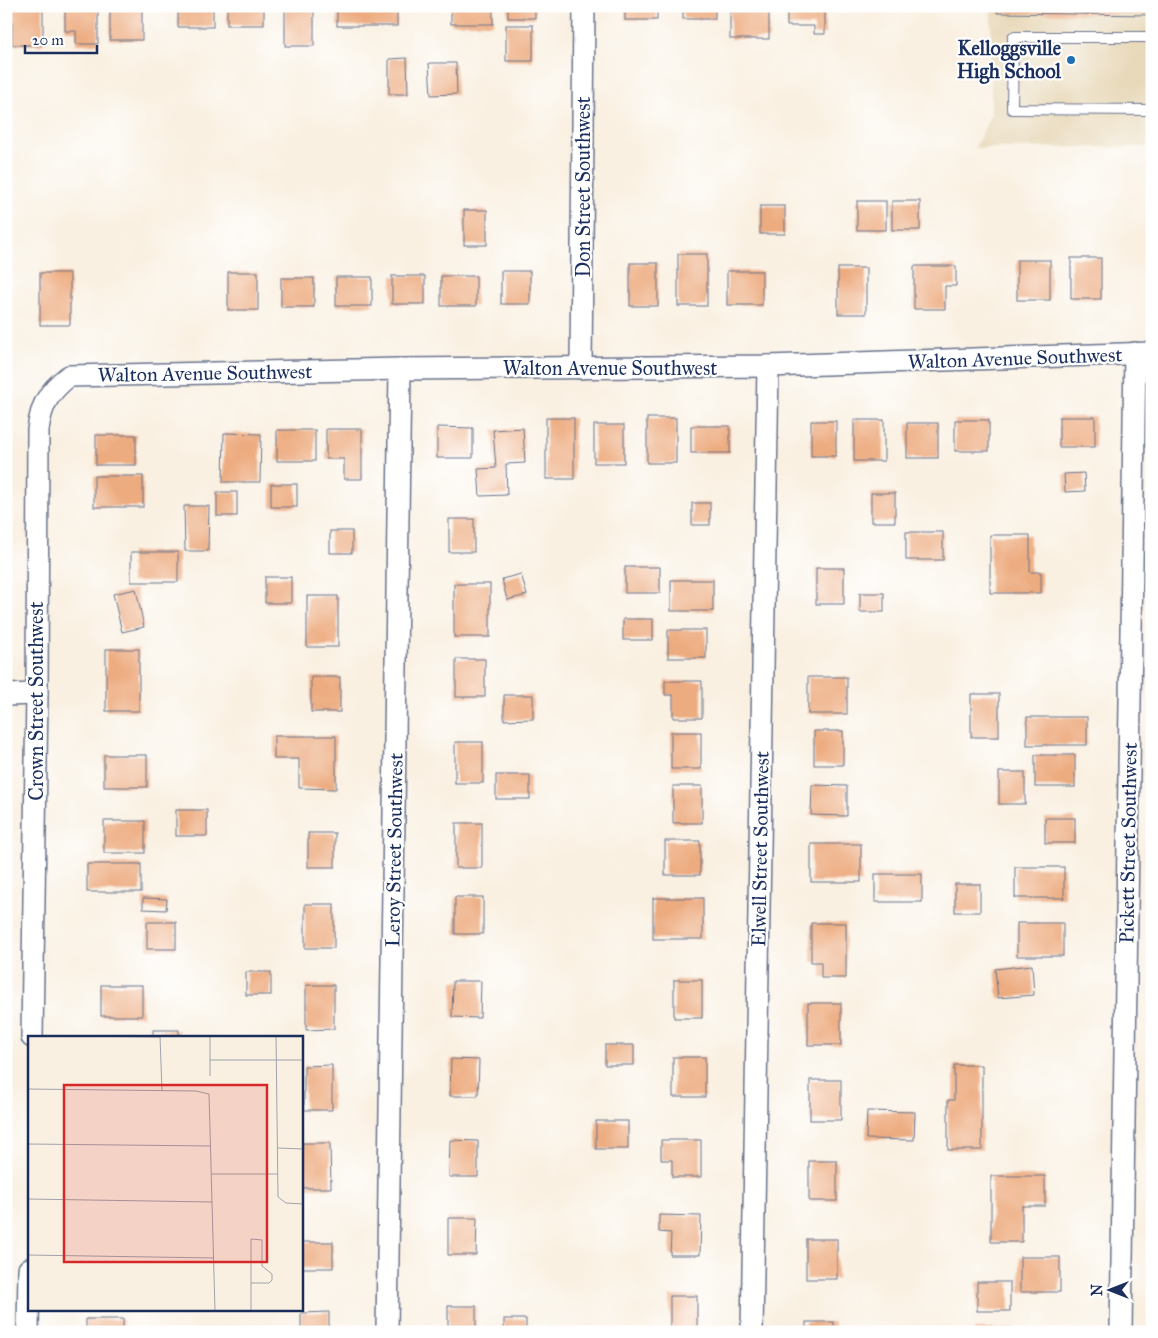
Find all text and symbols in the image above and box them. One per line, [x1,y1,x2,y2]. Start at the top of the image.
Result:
scale bar [25,22,98,54]
text: 20 m [32,31,64,49]
place label: Kelloggsville High School [957,36,1062,84]
marker: Kelloggsville High School [1065,54,1077,66]
street label: Don Street Southwest [571,96,595,278]
street label: Walton Avenue Southwest [907,342,1123,374]
street label: Walton Avenue Southwest [503,356,717,380]
street label: Walton Avenue Southwest [98,359,312,387]
street label: Crown Street Southwest [24,601,48,801]
street label: Pickett Street Southwest [1114,742,1142,944]
street label: Elwell Street Southwest [746,751,774,947]
street label: Leroy Street Southwest [380,753,408,947]
inset map [28,1036,302,1310]
north arrow [1086,1266,1136,1316]
text: N [1089,1284,1106,1296]

